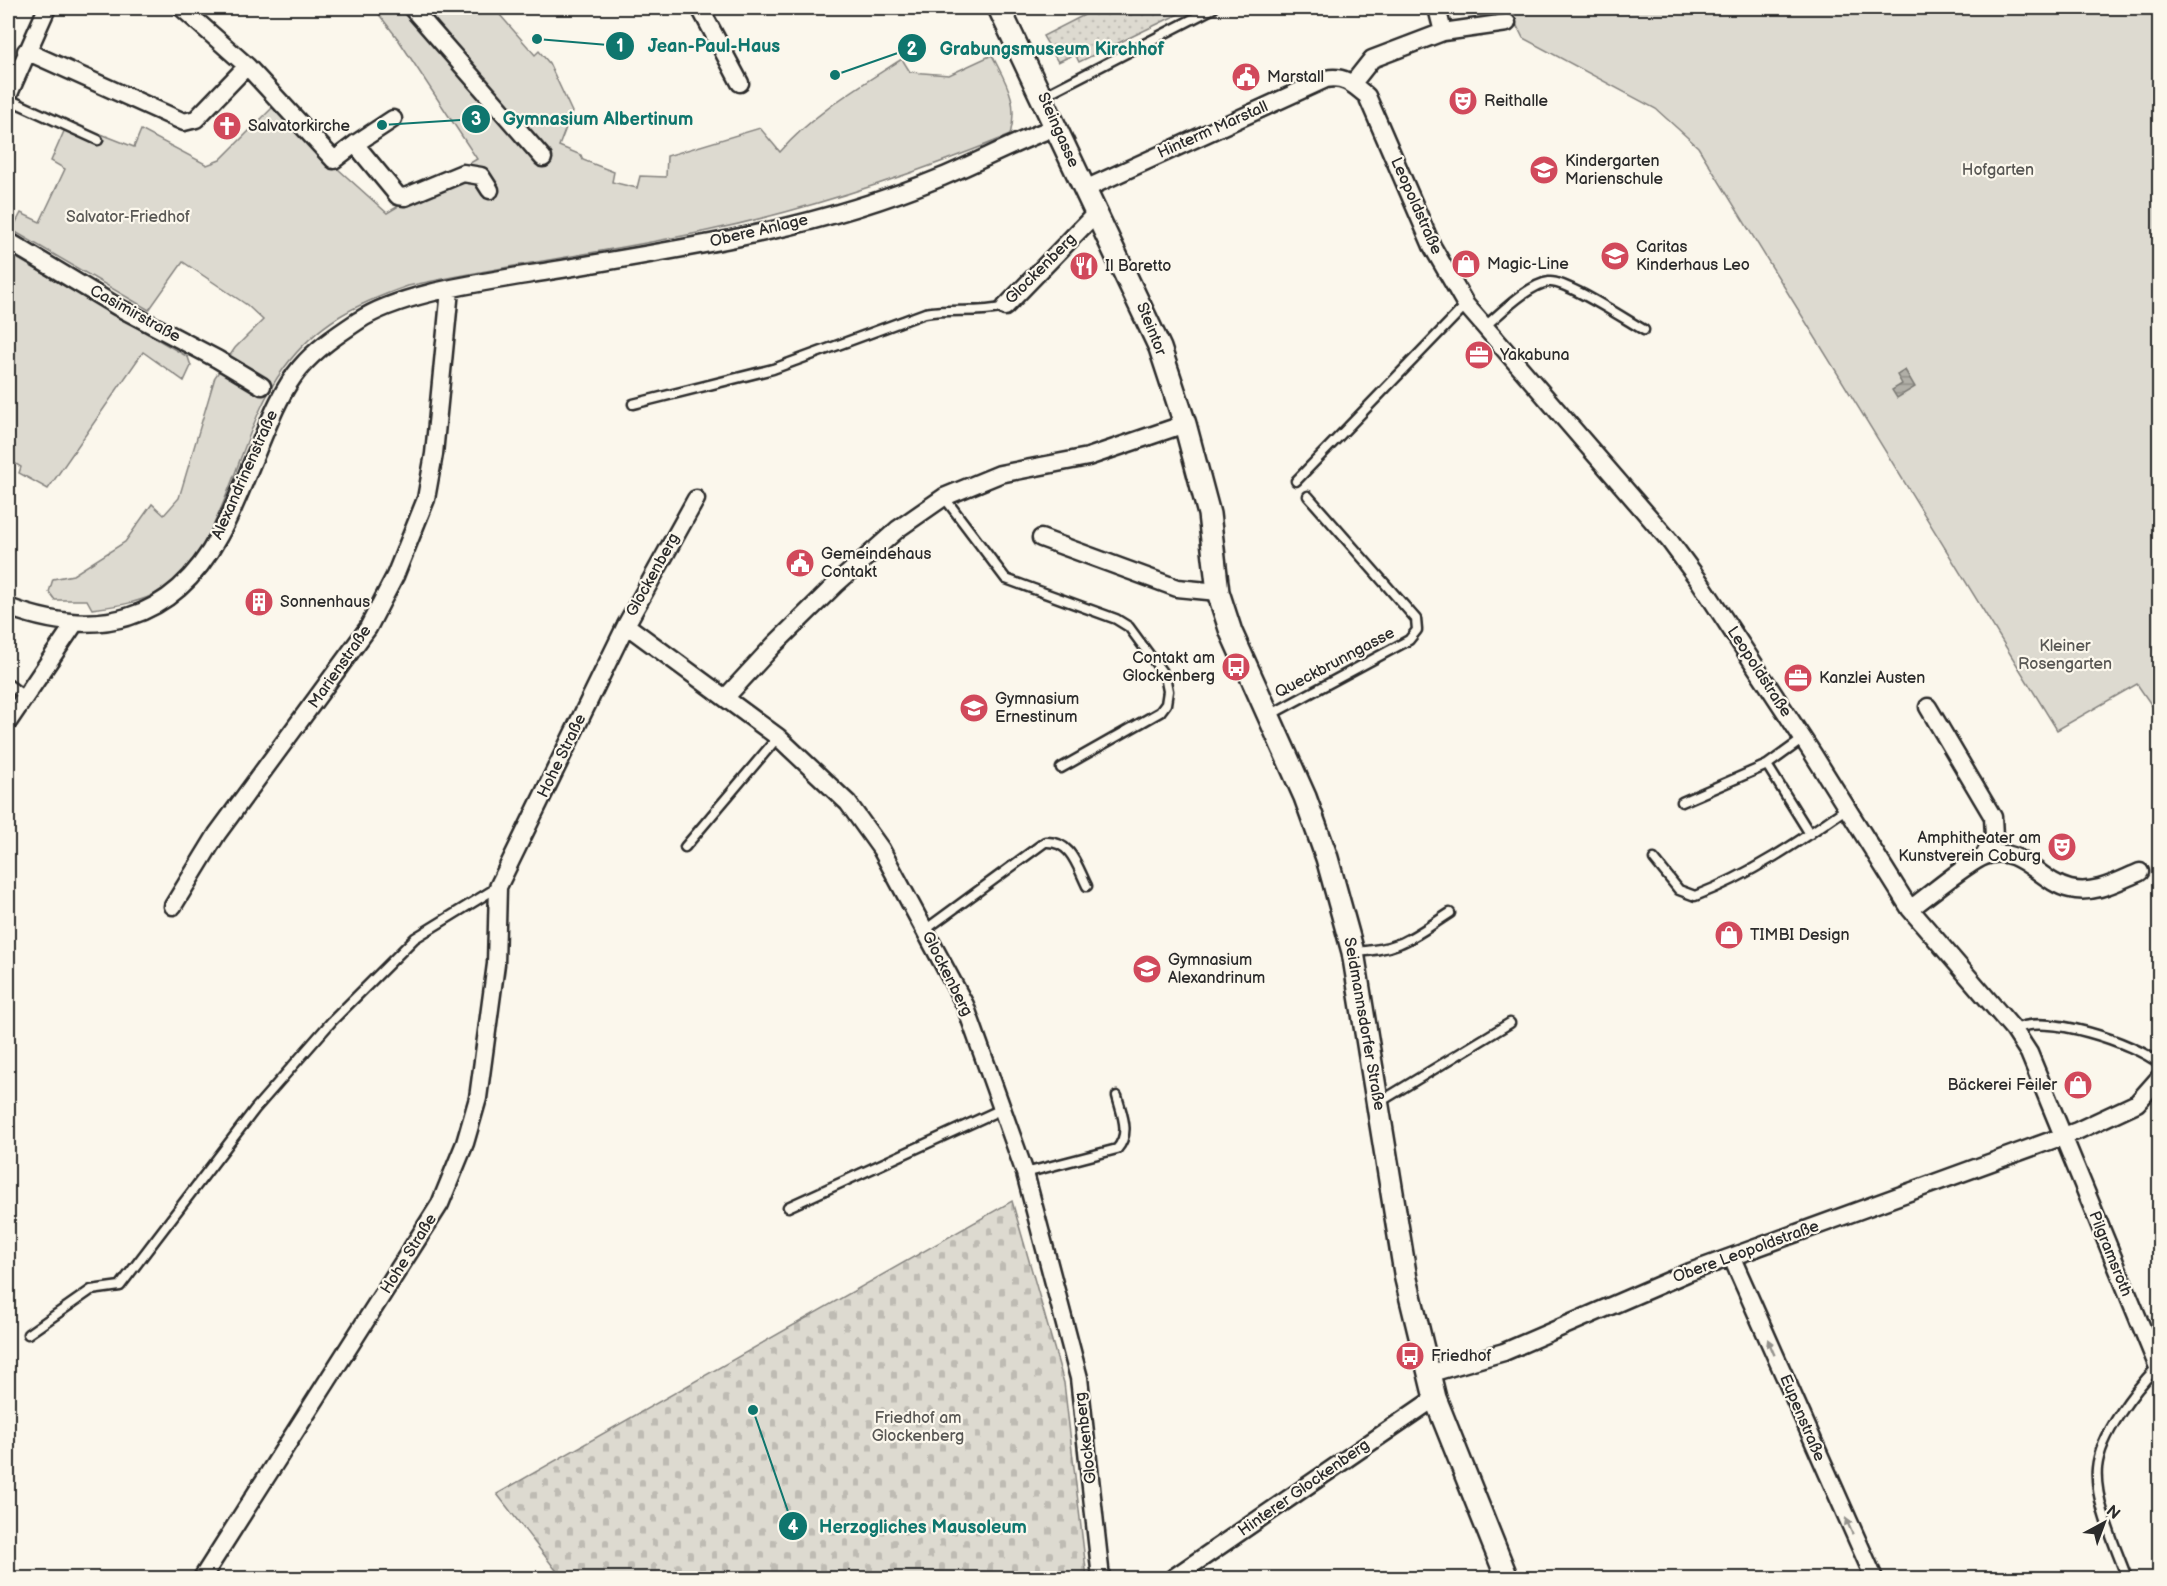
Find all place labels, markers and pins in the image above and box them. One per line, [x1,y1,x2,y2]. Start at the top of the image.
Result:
callout: Jean-Paul-Haus [605,28,792,64]
callout: Grabungsmuseum Kirchhof [897,30,1176,66]
public building icon: Marstall [1230,61,1262,93]
place label: Marstall [1267,68,1324,87]
theatre icon: Reithalle [1447,85,1479,117]
place label: Reithalle [1484,92,1548,111]
callout: Gymnasium Albertinum [461,101,705,137]
church icon: Salvatorkirche [211,110,243,142]
place label: Salvatorkirche [248,117,351,136]
place label: Kindergarten Marienschule [1565,152,1663,189]
school or university icon: Kindergarten Marienschule [1528,154,1560,186]
place label: Caritas Kinderhaus Leo [1636,238,1750,275]
school or university icon: Caritas Kinderhaus Leo [1599,240,1631,272]
shop icon: Magic-Line [1450,248,1482,280]
restaurant icon: Il Baretto [1068,250,1100,282]
place label: Magic-Line [1487,255,1569,274]
place label: Il Baretto [1105,257,1171,276]
office icon: Yakabuna [1463,339,1495,371]
place label: Yakabuna [1499,346,1570,365]
place label: Gemeindehaus Contakt [821,545,931,582]
public building icon: Gemeindehaus Contakt [784,547,816,579]
building icon: Sonnenhaus [243,586,275,618]
place label: Sonnenhaus [280,593,370,612]
place label: Contakt am Glockenberg [1123,649,1215,686]
bus stop icon: Contakt am Glockenberg [1220,651,1252,683]
office icon: Kanzlei Austen [1782,662,1814,694]
place label: Kanzlei Austen [1819,669,1925,688]
place label: Gymnasium Ernestinum [995,690,1079,727]
school or university icon: Gymnasium Ernestinum [958,692,990,724]
place label: Amphitheater am Kunstverein Coburg [1898,829,2041,866]
theatre icon: Amphitheater am Kunstverein Coburg [2046,831,2078,863]
shop icon: TIMBI Design [1713,919,1745,951]
place label: TIMBI Design [1750,926,1849,945]
place label: Gymnasium Alexandrinum [1168,951,1265,988]
school or university icon: Gymnasium Alexandrinum [1131,953,1163,985]
shop icon: Bäckerei Feiler [2062,1069,2094,1101]
place label: Bäckerei Feiler [1947,1076,2057,1095]
bus stop icon: Friedhof [1394,1340,1426,1372]
place label: Friedhof [1431,1347,1492,1366]
callout: Herzogliches Mausoleum [778,1508,1039,1544]

